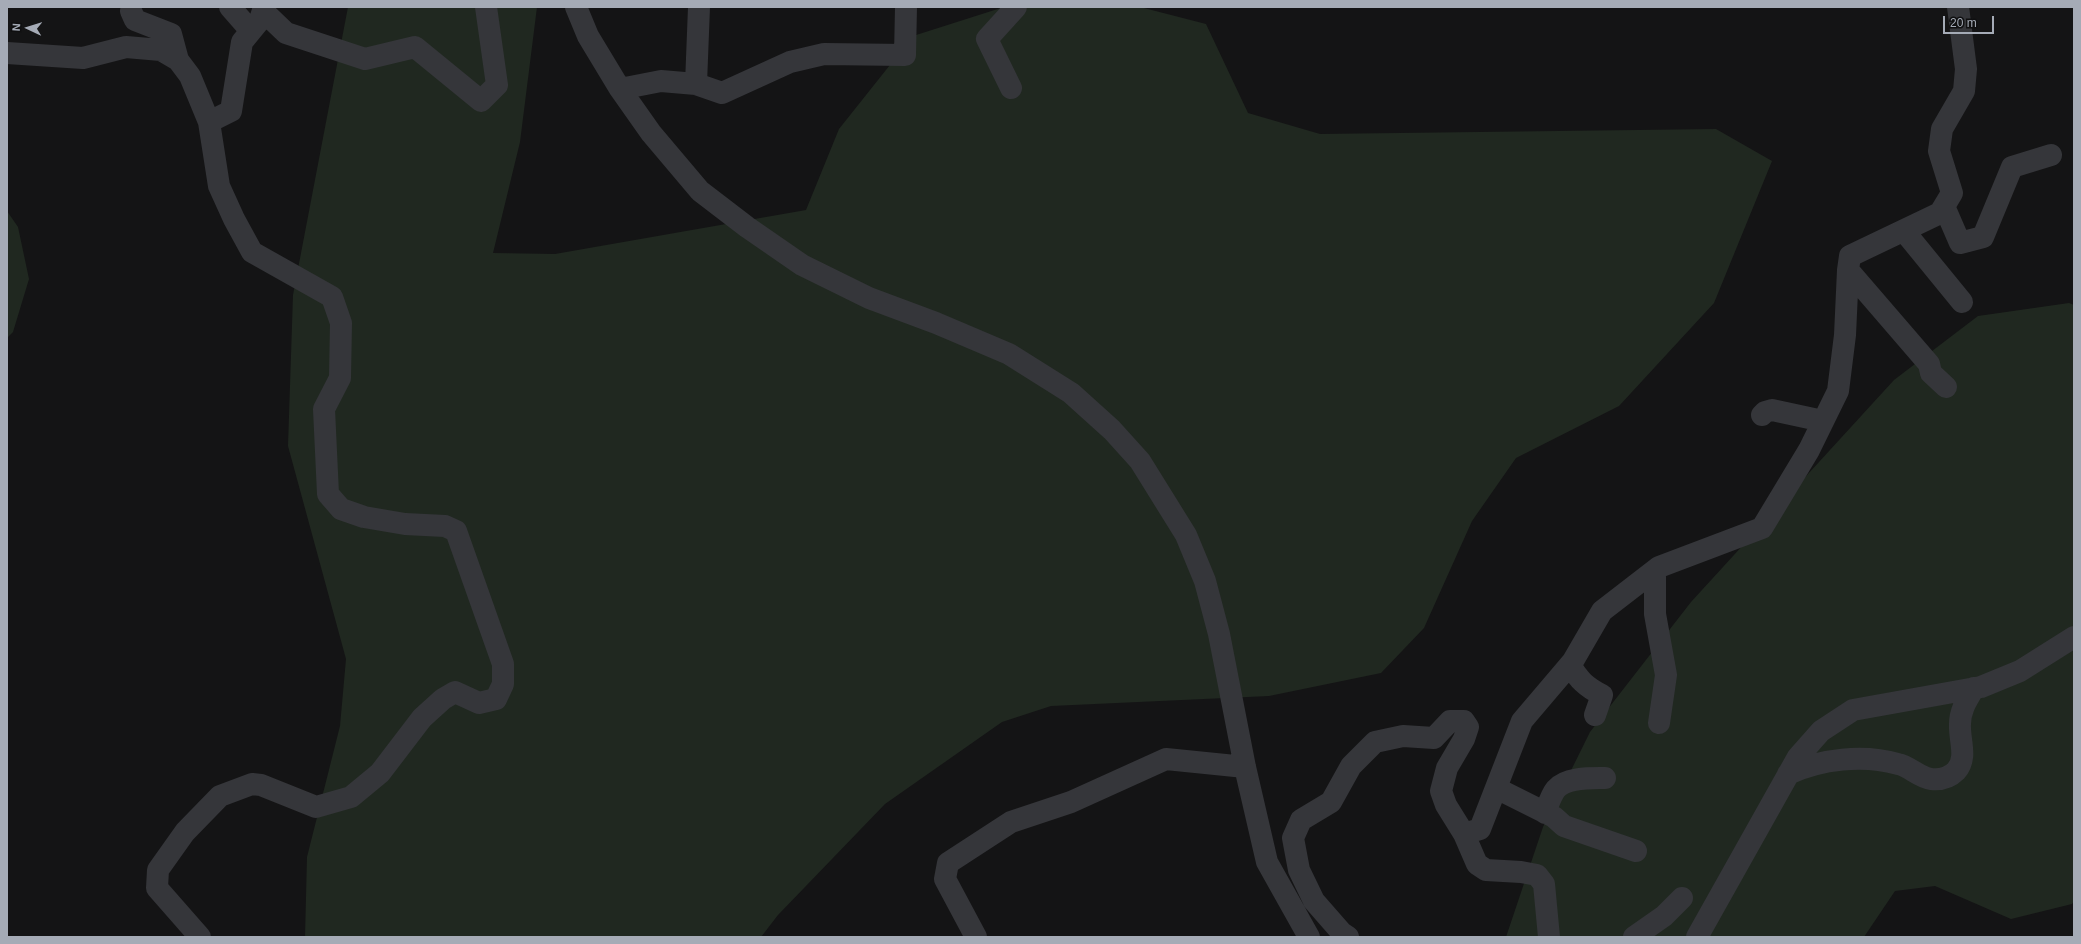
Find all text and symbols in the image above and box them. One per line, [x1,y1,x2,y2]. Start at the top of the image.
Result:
north arrow [8,8,48,48]
scale bar [1945,8,1996,34]
text: 20 m [1950,16,1977,30]
text: N [10,23,22,32]

